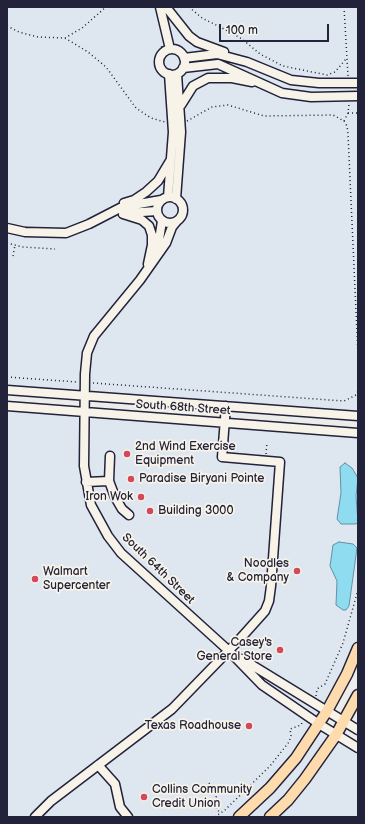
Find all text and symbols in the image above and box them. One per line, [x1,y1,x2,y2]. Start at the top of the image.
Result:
scale bar [221,16,331,42]
text: 100 m [226,23,258,38]
street label: South 68th Street [135,398,231,418]
place label: 2nd Wind Exercise Equipment [135,440,236,468]
marker: 2nd Wind Exercise Equipment [122,449,132,459]
place label: Paradise Biryani Pointe [139,472,264,486]
marker: Paradise Biryani Pointe [126,474,136,484]
place label: Iron Wok [85,490,133,504]
marker: Iron Wok [136,492,146,502]
place label: Building 3000 [158,504,233,518]
marker: Building 3000 [145,506,155,516]
street label: South 64th Street [119,531,197,607]
place label: Noodles & Company [227,557,289,585]
place label: Walmart Supercenter [43,565,110,593]
marker: Noodles & Company [292,566,302,576]
marker: Walmart Supercenter [30,574,40,584]
place label: Casey's General Store [197,636,272,664]
marker: Casey's General Store [275,645,285,655]
place label: Texas Roadhouse [145,719,241,733]
marker: Texas Roadhouse [244,721,254,731]
place label: Collins Community Credit Union [152,783,252,811]
marker: Collins Community Credit Union [139,792,149,802]

